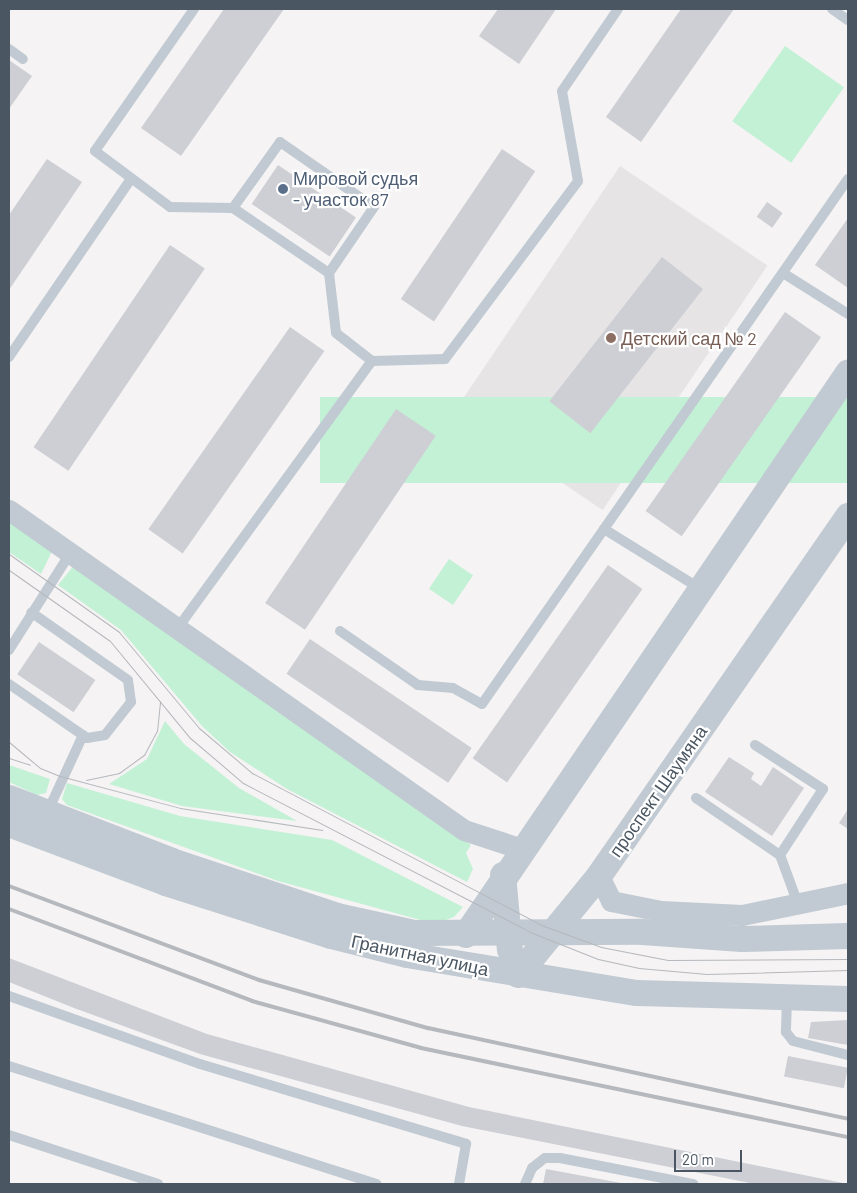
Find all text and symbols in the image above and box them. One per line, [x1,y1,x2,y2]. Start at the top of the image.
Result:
place label: Мировой судья - участок 87 [293,168,418,210]
marker: Мировой судья - участок 87 [277,183,289,195]
place label: Детский сад № 2 [621,327,757,349]
marker: Детский сад № 2 [605,332,617,344]
street label: проспект Шаумяна [605,721,711,861]
street label: Гранитная улица [349,930,491,980]
scale bar [677,1140,744,1172]
text: 20 m [682,1150,714,1168]

